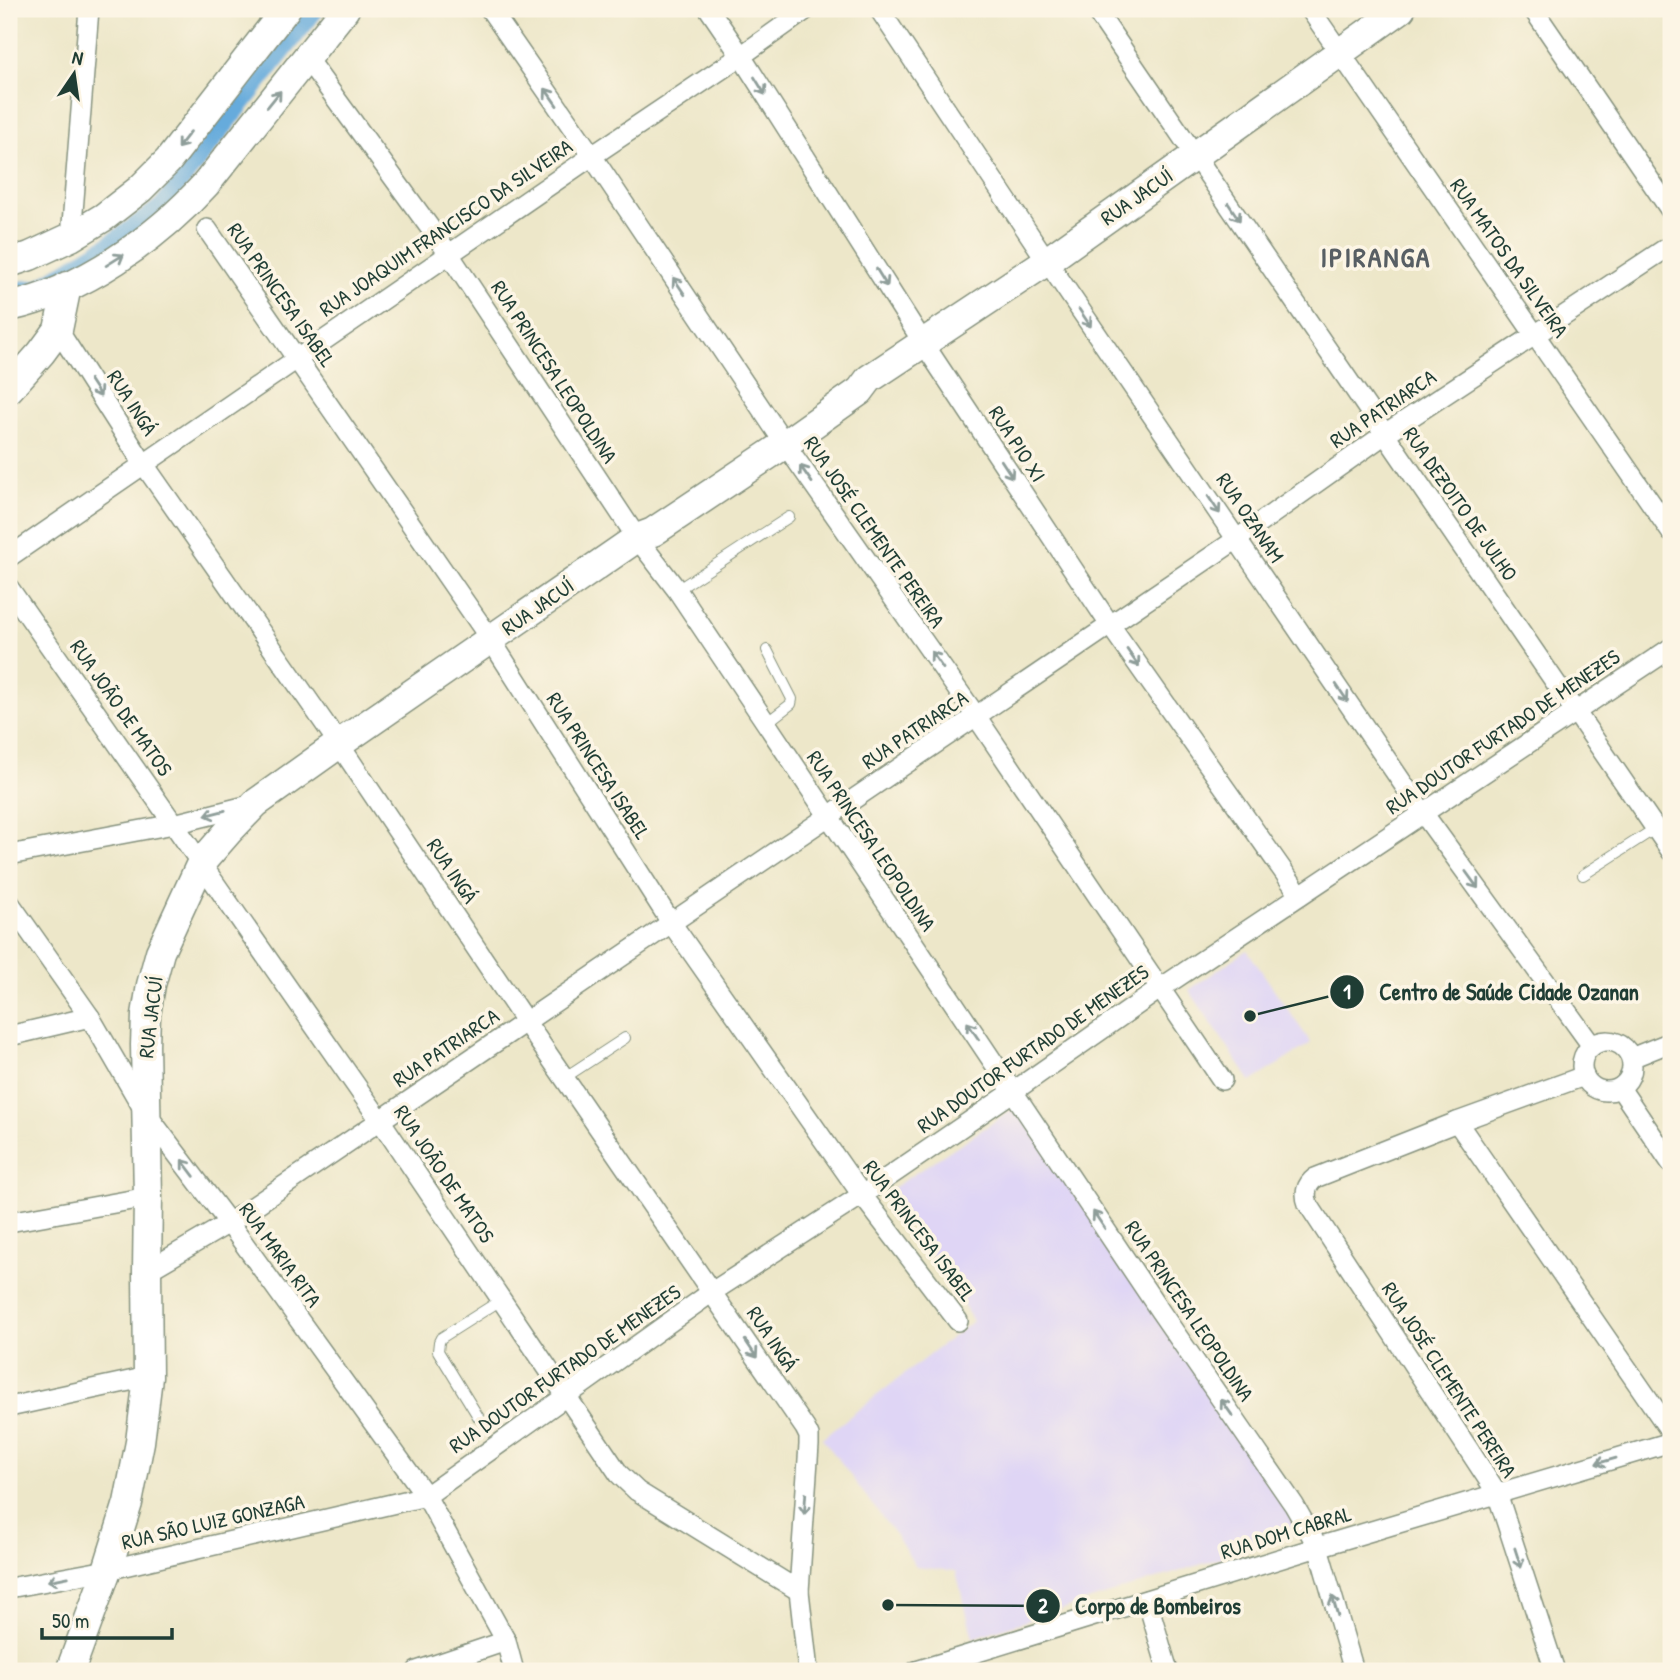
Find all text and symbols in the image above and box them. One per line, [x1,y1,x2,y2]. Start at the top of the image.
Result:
north arrow [38,38,108,108]
text: N [70,44,86,71]
one-way arrow [753,76,767,95]
one-way arrow [544,88,559,107]
one-way arrow [267,90,282,109]
one-way arrow [176,131,191,149]
street label: RUA JOAQUIM FRANCISCO DA SILVEIRA [313,132,578,323]
street label: RUA JACUÍ [1095,161,1179,232]
street label: RUA MATOS DA SILVEIRA [1444,172,1575,343]
one-way arrow [1227,202,1241,222]
street label: RUA PRINCESA ISABEL [221,217,342,373]
district label: IPIRANGA [1320,238,1432,276]
one-way arrow [105,252,125,266]
one-way arrow [875,268,890,287]
street label: RUA PRINCESA LEOPOLDINA [484,275,624,469]
one-way arrow [672,276,686,296]
one-way arrow [1078,307,1092,327]
street label: RUA PATRIARCA [1324,362,1442,455]
street label: RUA INGÁ [100,364,164,441]
one-way arrow [89,377,103,397]
street label: RUA PIO XI [982,400,1053,487]
street label: RUA DEZOITO DE JULHO [1396,421,1524,586]
street label: RUA JOSÉ CLEMENTE PEREIRA [797,430,952,633]
one-way arrow [1000,458,1014,478]
one-way arrow [799,465,813,484]
street label: RUA OZANAM [1210,467,1291,568]
one-way arrow [1207,495,1221,514]
street label: RUA JACUÍ [496,571,580,642]
street label: RUA JOÃO DE MATOS [64,634,179,782]
street label: RUA DOUTOR FURTADO DE MENEZES [1380,642,1626,821]
one-way arrow [1126,648,1140,667]
one-way arrow [930,651,944,671]
street label: RUA PATRIARCA [856,683,974,776]
one-way arrow [1335,683,1349,702]
street label: RUA PRINCESA ISABEL [540,687,657,845]
street label: RUA PRINCESA LEOPOLDINA [800,745,943,937]
one-way arrow [204,807,227,820]
street label: RUA INGÁ [420,833,485,909]
one-way arrow [1465,870,1479,889]
street label: RUA DOUTOR FURTADO DE MENEZES [911,957,1155,1140]
callout: Centro de Saúde Cidade Ozanan [1330,970,1652,1014]
street label: RUA JACUÍ [131,974,170,1059]
text: Centro de Saúde Cidade Ozanan [1379,976,1639,1007]
text: 1 [1343,977,1351,1006]
street label: RUA PATRIARCA [387,1001,505,1094]
one-way arrow [965,1022,980,1041]
street label: RUA JOÃO DE MATOS [388,1099,501,1249]
street label: RUA PRINCESA ISABEL [857,1154,982,1307]
one-way arrow [180,1160,195,1178]
street label: RUA MARIA RITA [233,1196,328,1313]
one-way arrow [1092,1211,1106,1230]
street label: RUA PRINCESA LEOPOLDINA [1118,1215,1261,1407]
street label: RUA JOSÉ CLEMENTE PEREIRA [1375,1276,1524,1483]
street label: RUA DOUTOR FURTADO DE MENEZES [443,1277,687,1460]
street label: RUA INGÁ [740,1301,805,1377]
one-way arrow [744,1339,758,1358]
one-way arrow [1220,1399,1234,1418]
one-way arrow [1595,1456,1617,1469]
street label: RUA SÃO LUIZ GONZAGA [119,1486,307,1557]
one-way arrow [798,1493,811,1515]
street label: RUA DOM CABRAL [1217,1499,1355,1566]
one-way arrow [1512,1547,1525,1569]
one-way arrow [47,1573,70,1586]
callout: Corpo de Bombeiros [1026,1584,1255,1628]
text: Corpo de Bombeiros [1075,1590,1241,1622]
text: 2 [1038,1591,1048,1620]
one-way arrow [1328,1595,1341,1617]
scale bar [42,1596,172,1640]
text: 50 m [52,1606,89,1635]

